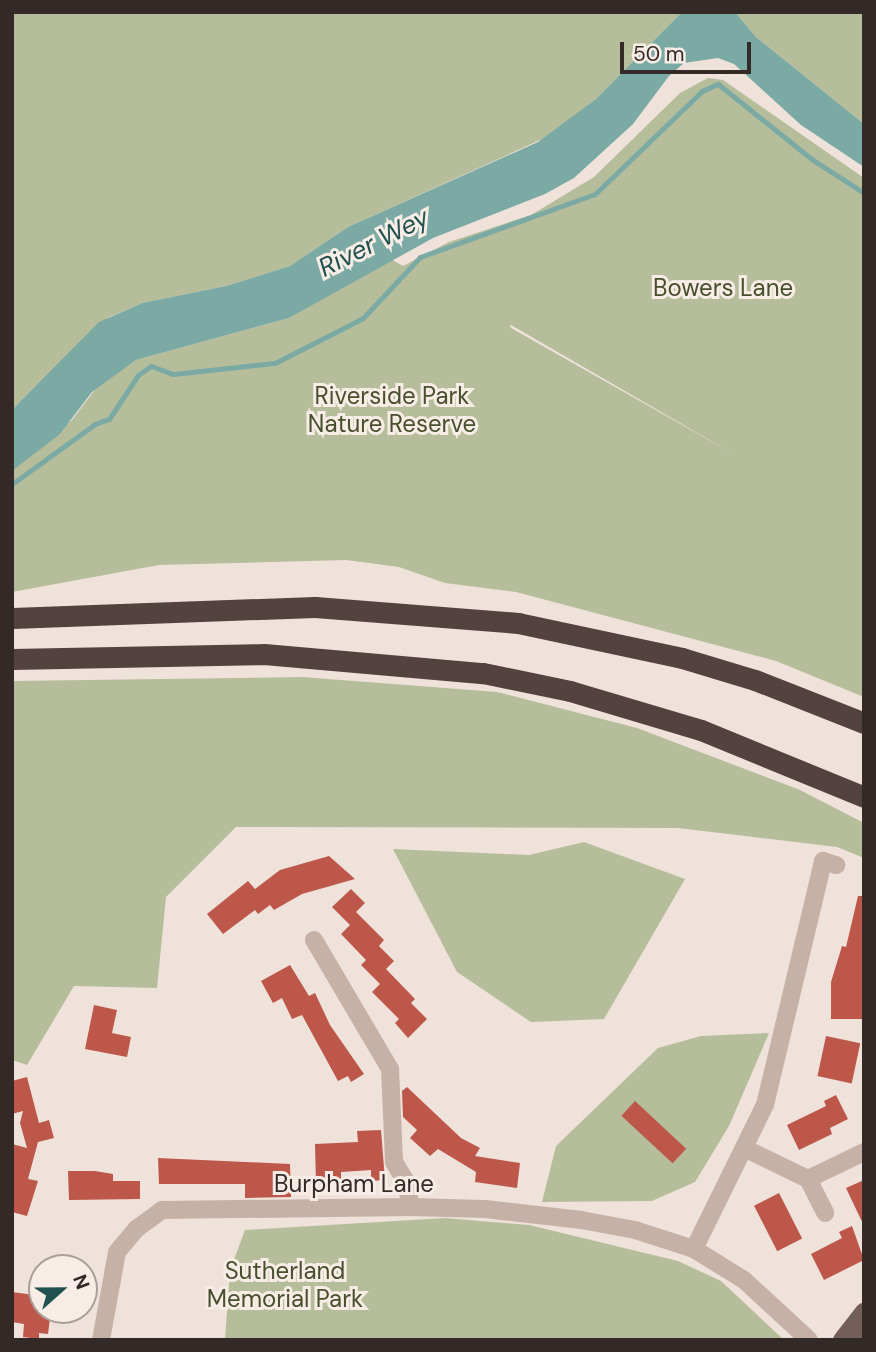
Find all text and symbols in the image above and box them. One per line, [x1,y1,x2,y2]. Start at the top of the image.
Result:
scale bar [624,28,755,72]
text: 50 m [633,40,684,68]
water label: River Wey [314,202,434,284]
park label: Bowers Lane [653,274,793,302]
park label: Riverside Park Nature Reserve [308,382,476,438]
street label: Burpham Lane [274,1170,434,1198]
north arrow [28,1254,98,1324]
park label: Sutherland Memorial Park [207,1257,363,1313]
text: N [67,1271,95,1293]

